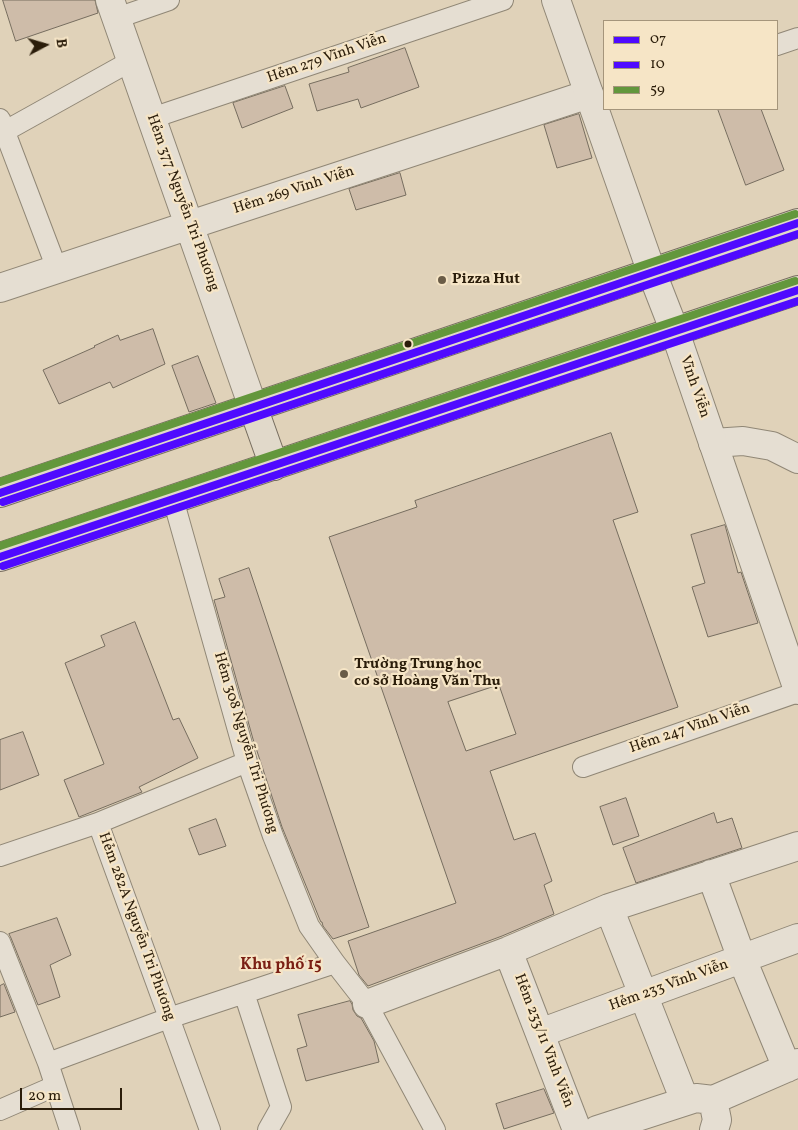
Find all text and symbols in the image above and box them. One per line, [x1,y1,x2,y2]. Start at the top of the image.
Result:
north arrow [20,20,70,70]
legend [603,20,778,110]
text: 07 [650,29,666,50]
street label: Hẻm 279 Vĩnh Viễn [265,30,389,88]
text: B [50,38,70,49]
text: 10 [650,54,665,75]
text: 59 [650,79,665,100]
street label: Hẻm 377 Nguyễn Tri Phương [142,112,222,294]
street label: Hẻm 269 Vĩnh Viễn [231,163,357,219]
place label: Pizza Hut [452,271,520,289]
marker: Pizza Hut [436,274,448,286]
unlabelled marker [403,339,413,349]
street label: Vĩnh Viễn [675,353,713,421]
street label: Hẻm 308 Nguyễn Tri Phương [209,650,281,836]
place label: Trường Trung học cơ sở Hoàng Văn Thụ [354,656,501,691]
marker: Trường Trung học cơ sở Hoàng Văn Thụ [338,668,350,680]
street label: Hẻm 247 Vĩnh Viễn [627,700,753,758]
street label: Hẻm 282A Nguyễn Tri Phương [93,830,179,1024]
district label: Khu phố 15 [240,956,322,976]
street label: Hẻm 233 Vĩnh Viễn [607,956,731,1016]
street label: Hẻm 233/11 Vĩnh Viễn [509,971,577,1111]
scale bar [22,1078,125,1110]
text: 20 m [28,1086,61,1107]

